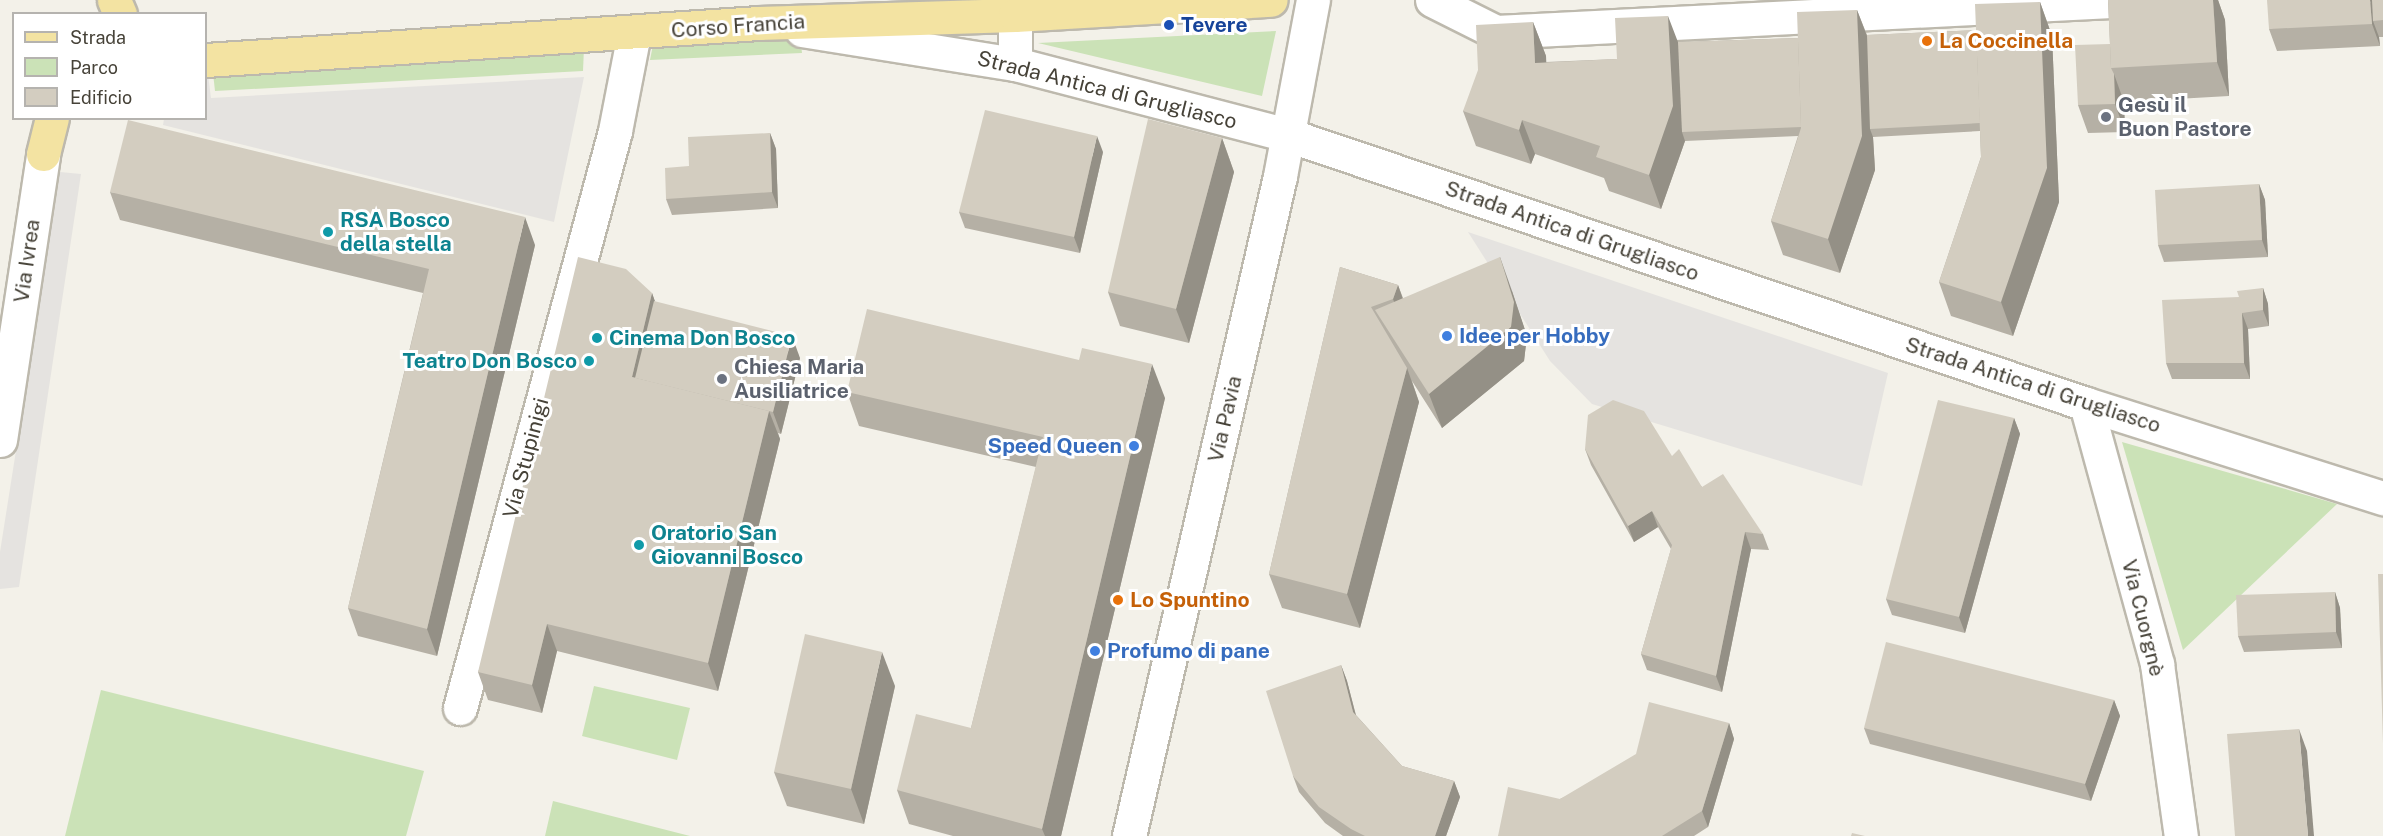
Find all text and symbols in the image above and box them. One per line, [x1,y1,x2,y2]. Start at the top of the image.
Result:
street label: Corso Francia [670,9,806,43]
legend [12,12,207,120]
place label: Tevere [1181,12,1248,38]
marker: Tevere [1162,18,1176,32]
text: Strada [70,27,126,48]
place label: La Coccinella [1939,28,2073,54]
marker: La Coccinella [1920,34,1934,48]
street label: Strada Antica di Grugliasco [974,45,1240,135]
text: Parco [70,57,118,78]
text: Edificio [70,87,132,108]
place label: Gesù il Buon Pastore [2118,92,2252,142]
marker: Gesù il Buon Pastore [2099,110,2113,124]
street label: Strada Antica di Grugliasco [1442,176,1702,286]
place label: RSA Bosco della stella [340,207,452,257]
street label: Via Ivrea [9,218,45,304]
marker: RSA Bosco della stella [321,225,335,239]
place label: Idee per Hobby [1459,323,1610,349]
place label: Cinema Don Bosco [609,325,795,351]
marker: Idee per Hobby [1440,329,1454,343]
marker: Cinema Don Bosco [590,331,604,345]
street label: Strada Antica di Grugliasco [1902,332,2164,438]
place label: Teatro Don Bosco [402,348,577,374]
marker: Teatro Don Bosco [582,354,596,368]
place label: Chiesa Maria Ausiliatrice [734,354,864,404]
marker: Chiesa Maria Ausiliatrice [715,372,729,386]
street label: Via Pavia [1203,373,1247,465]
street label: Via Stupinigi [498,395,554,521]
place label: Speed Queen [988,433,1122,459]
marker: Speed Queen [1127,439,1141,453]
place label: Oratorio San Giovanni Bosco [651,520,803,570]
marker: Oratorio San Giovanni Bosco [632,538,646,552]
street label: Via Cuorgnè [2116,557,2170,679]
place label: Lo Spuntino [1130,587,1250,613]
marker: Lo Spuntino [1111,593,1125,607]
place label: Profumo di pane [1107,638,1270,664]
marker: Profumo di pane [1088,644,1102,658]

